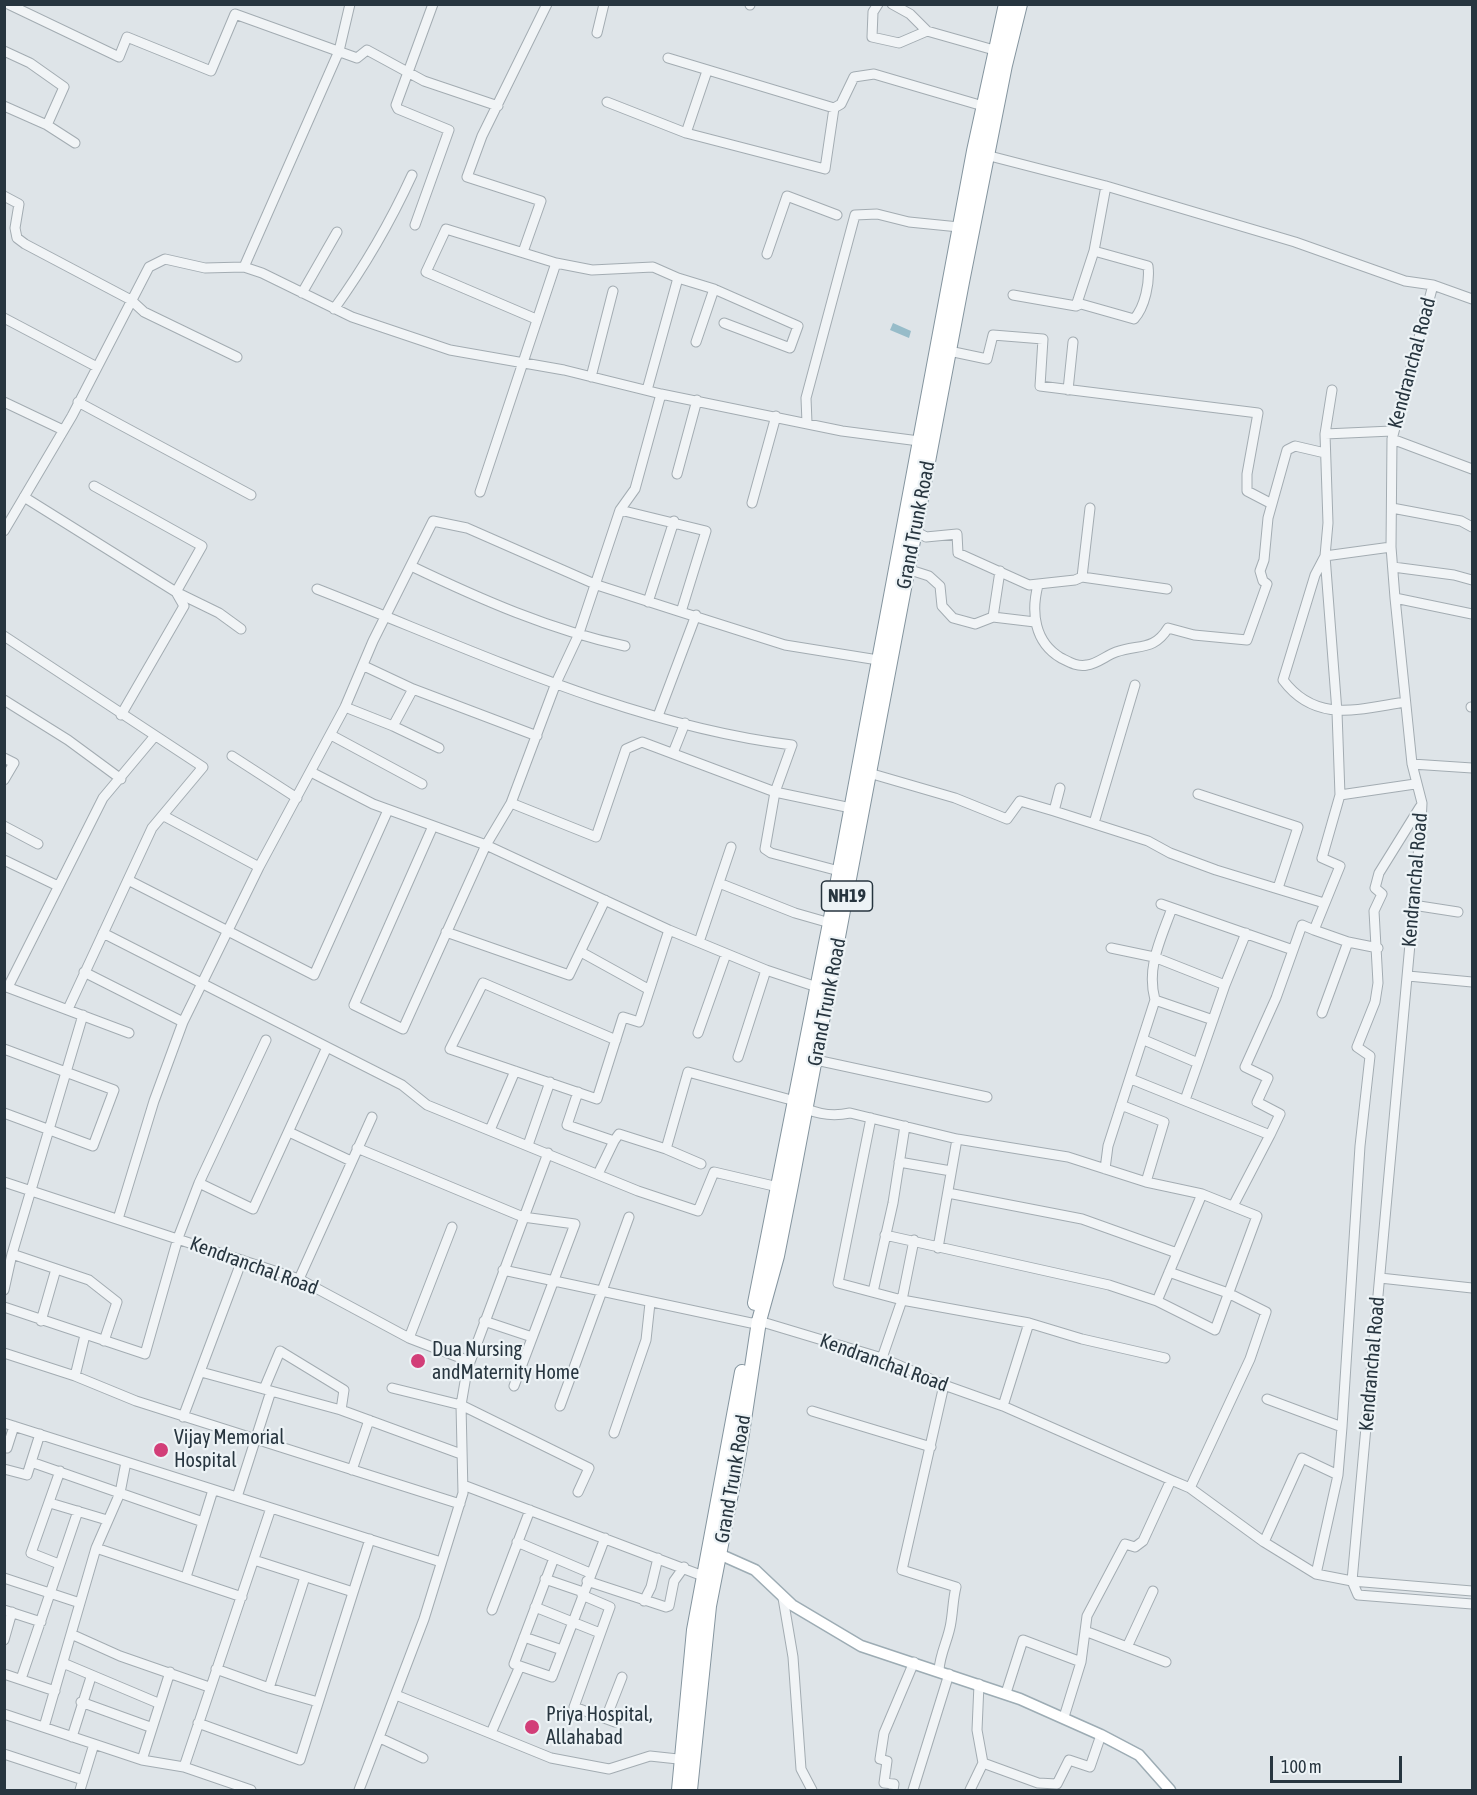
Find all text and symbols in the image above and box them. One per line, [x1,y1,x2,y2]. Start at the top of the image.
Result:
street label: Kendranchal Road [1383,295,1441,431]
street label: Grand Trunk Road [892,459,940,591]
street label: Kendranchal Road [1397,812,1433,948]
road number: NH19 [822,881,872,911]
street label: Grand Trunk Road [803,936,851,1068]
street label: Kendranchal Road [187,1232,321,1300]
street label: Kendranchal Road [1354,1296,1390,1432]
street label: Kendranchal Road [817,1329,951,1397]
place label: Dua Nursing andMaternity Home [432,1338,579,1385]
marker: Dua Nursing andMaternity Home [409,1352,427,1370]
street label: Grand Trunk Road [710,1413,756,1545]
place label: Vijay Memorial Hospital [174,1426,285,1473]
marker: Vijay Memorial Hospital [152,1441,170,1459]
place label: Priya Hospital, Allahabad [546,1703,652,1750]
marker: Priya Hospital, Allahabad [523,1718,541,1736]
scale bar [1273,1744,1405,1782]
text: 100 m [1281,1756,1322,1777]

